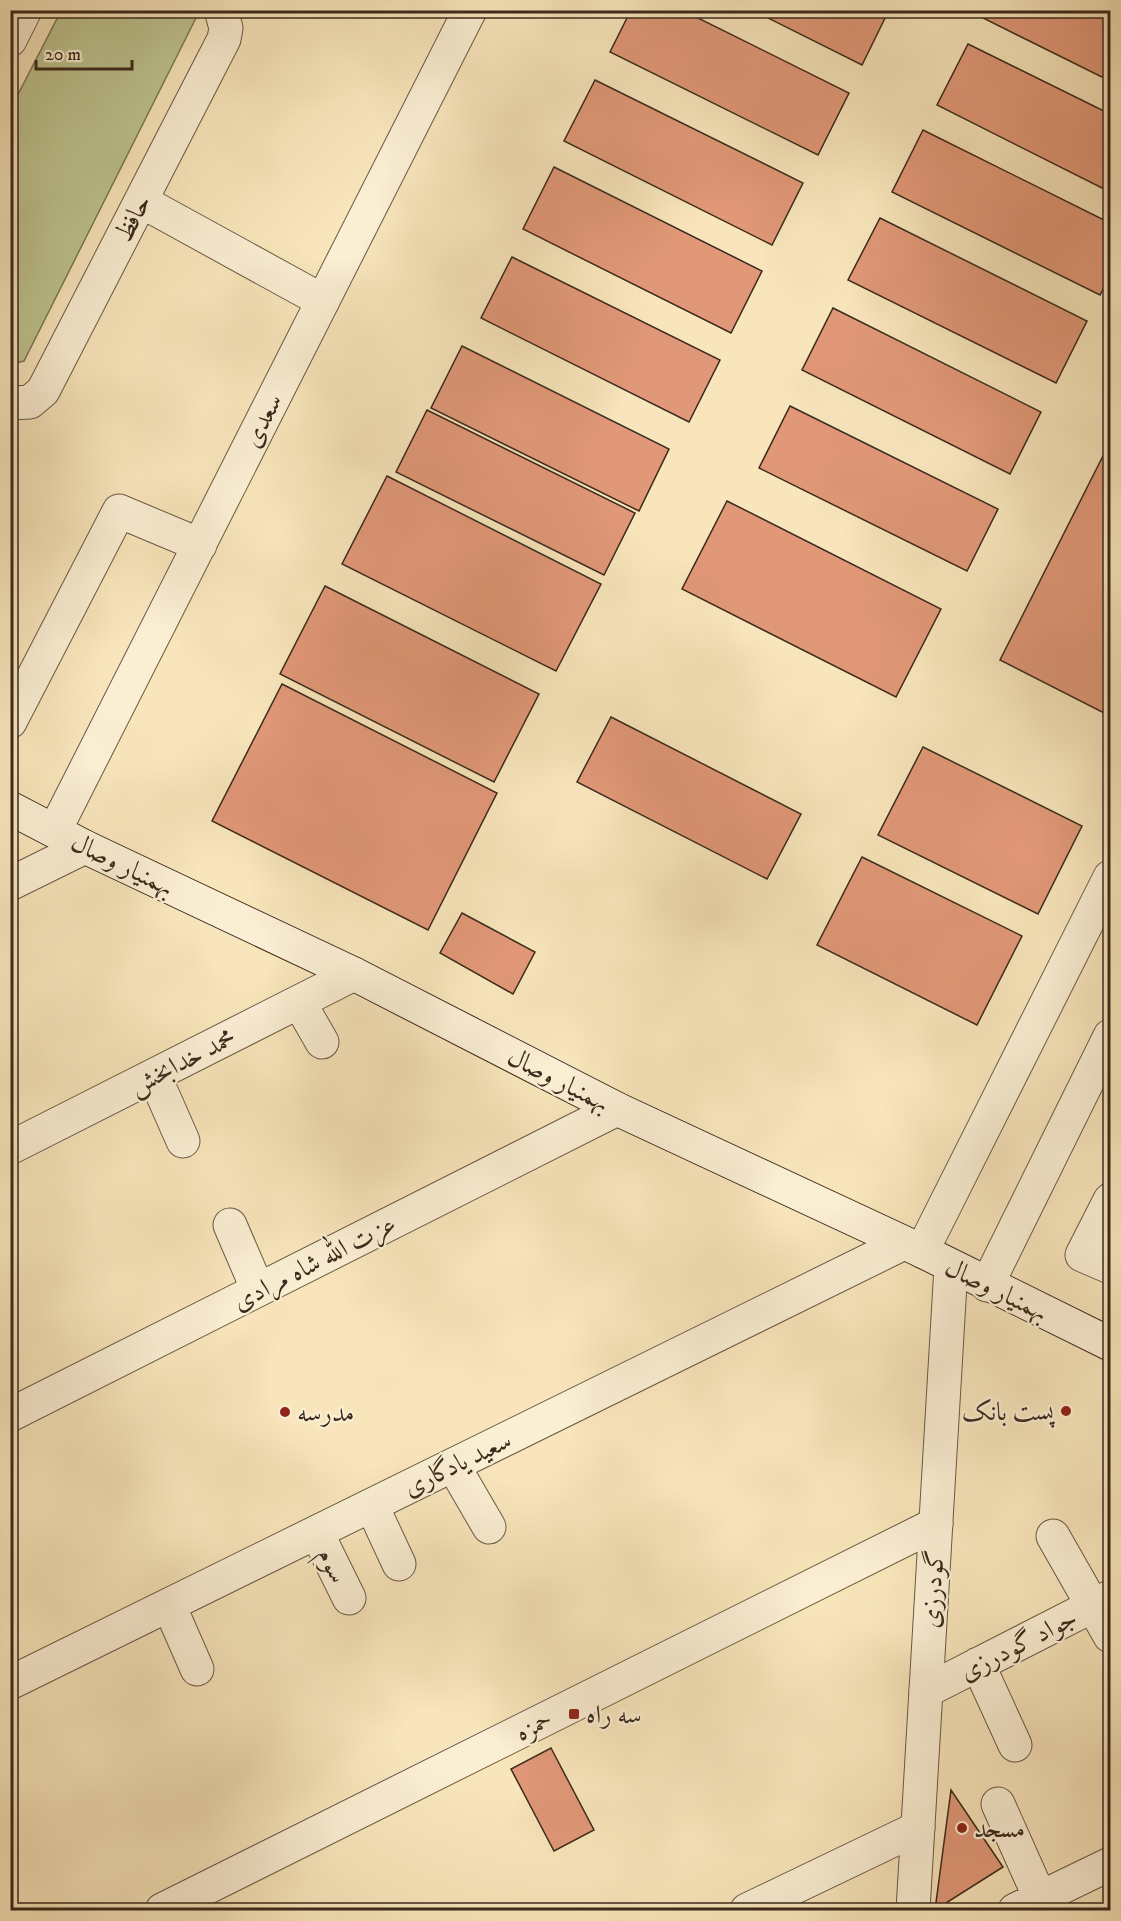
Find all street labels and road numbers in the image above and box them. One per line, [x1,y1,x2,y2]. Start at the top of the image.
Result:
street label: حافظ [108,189,159,248]
street label: سعدی [236,388,291,453]
street label: بهمنیار وصال [65,826,179,904]
street label: محمد خدابخش [124,1021,241,1103]
street label: بهمنیار وصال [502,1041,615,1120]
street label: عزت الله شاه مرادی [225,1204,402,1319]
street label: بهمنیار وصال [939,1251,1053,1329]
street label: سعید یادگاری [398,1424,517,1505]
street label: سوم [304,1542,354,1591]
street label: گودرزی [914,1549,953,1629]
street label: جواد گودرزی [954,1602,1083,1689]
street label: حمزه [509,1703,558,1750]

